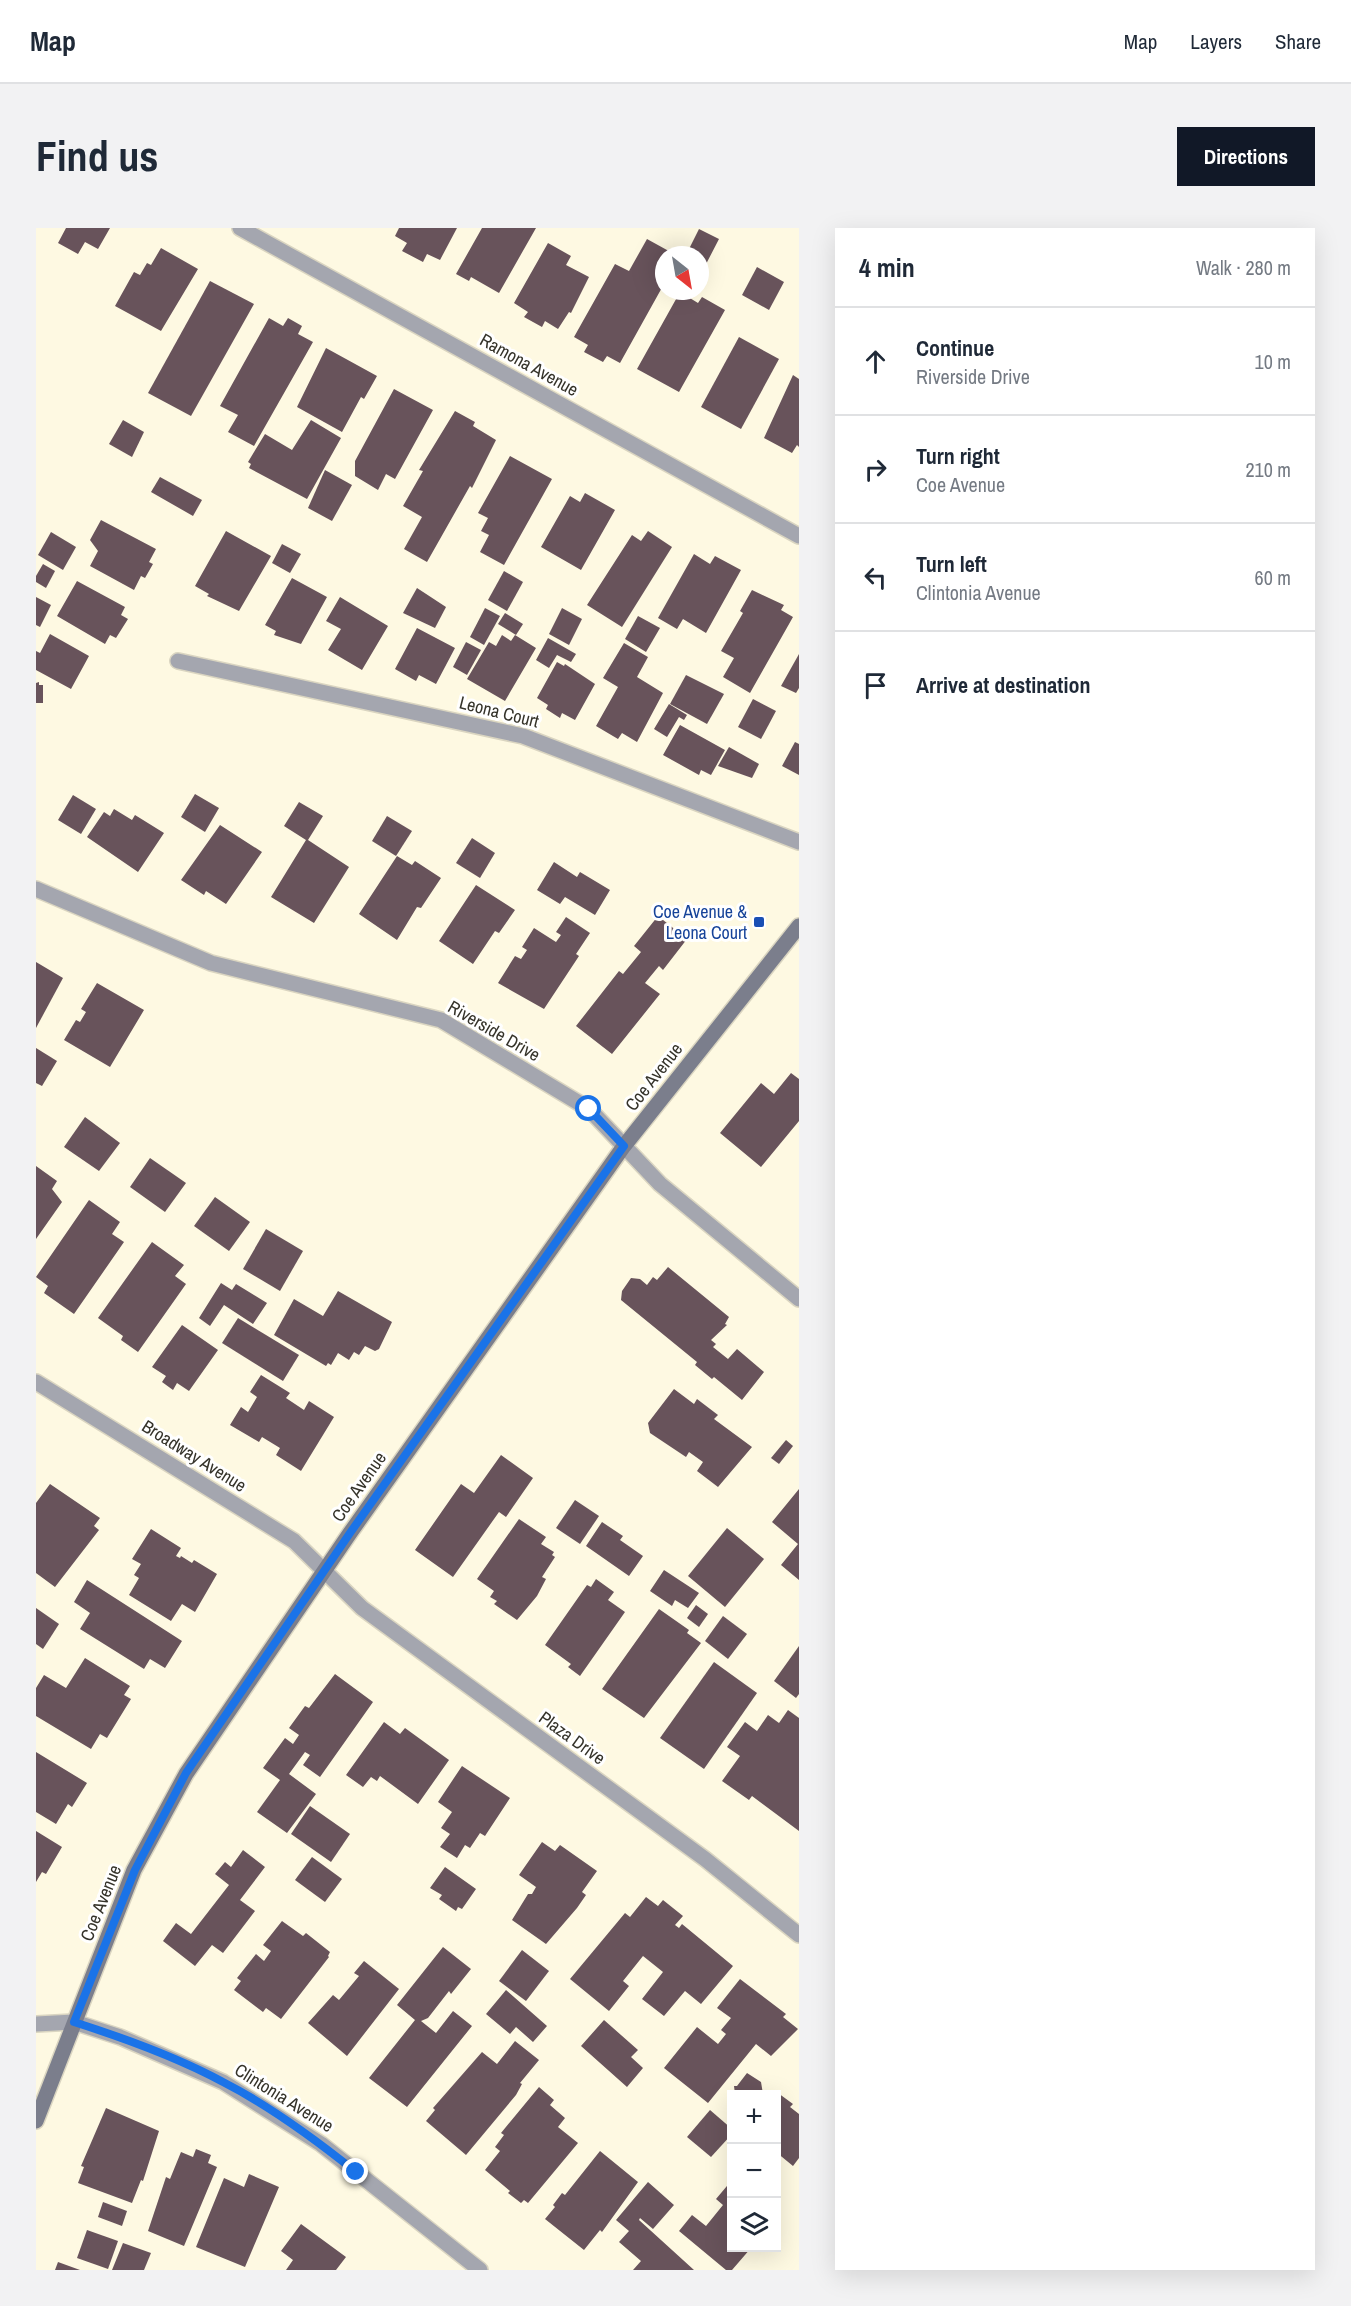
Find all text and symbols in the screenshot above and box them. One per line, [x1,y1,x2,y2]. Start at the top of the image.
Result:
text: Map [30,22,76,60]
text: Map [1124,27,1157,56]
text: Layers [1190,27,1242,56]
text: Share [1275,27,1321,56]
button: Directions [1177,127,1315,186]
text: Find us [36,128,158,184]
north arrow [655,246,709,300]
text: 4 min [859,250,915,285]
text: Walk · 280 m [1196,254,1291,281]
street label: Ramona Avenue [476,327,583,402]
text: Continue [916,333,994,363]
icon: ahead [859,345,892,378]
text: 10 m [1255,348,1291,375]
text: Riverside Drive [916,363,1030,390]
text: Turn right [916,441,1000,471]
icon: right [859,453,892,486]
text: 210 m [1245,456,1291,483]
text: Coe Avenue [916,471,1005,498]
text: Turn left [916,549,987,579]
icon: left [859,561,892,594]
text: 60 m [1255,564,1291,591]
text: Clintonia Avenue [916,579,1041,606]
icon: arrive [859,669,892,702]
text: Arrive at destination [916,670,1090,700]
street label: Leona Court [457,690,542,733]
place label: Coe Avenue & Leona Court [653,899,747,945]
marker: Coe Avenue & Leona Court [752,915,766,929]
street label: Riverside Drive [444,994,545,1067]
street label: Coe Avenue [619,1037,688,1116]
route start [575,1095,601,1121]
street label: Broadway Avenue [137,1414,251,1498]
street label: Coe Avenue [325,1447,392,1527]
street label: Plaza Drive [534,1705,611,1770]
street label: Coe Avenue [74,1861,127,1945]
street label: Clintonia Avenue [230,2057,338,2138]
map controls [727,2090,781,2252]
button: + [727,2090,781,2144]
button: − [727,2144,781,2198]
route end [342,2158,368,2184]
button: layers [727,2198,781,2252]

